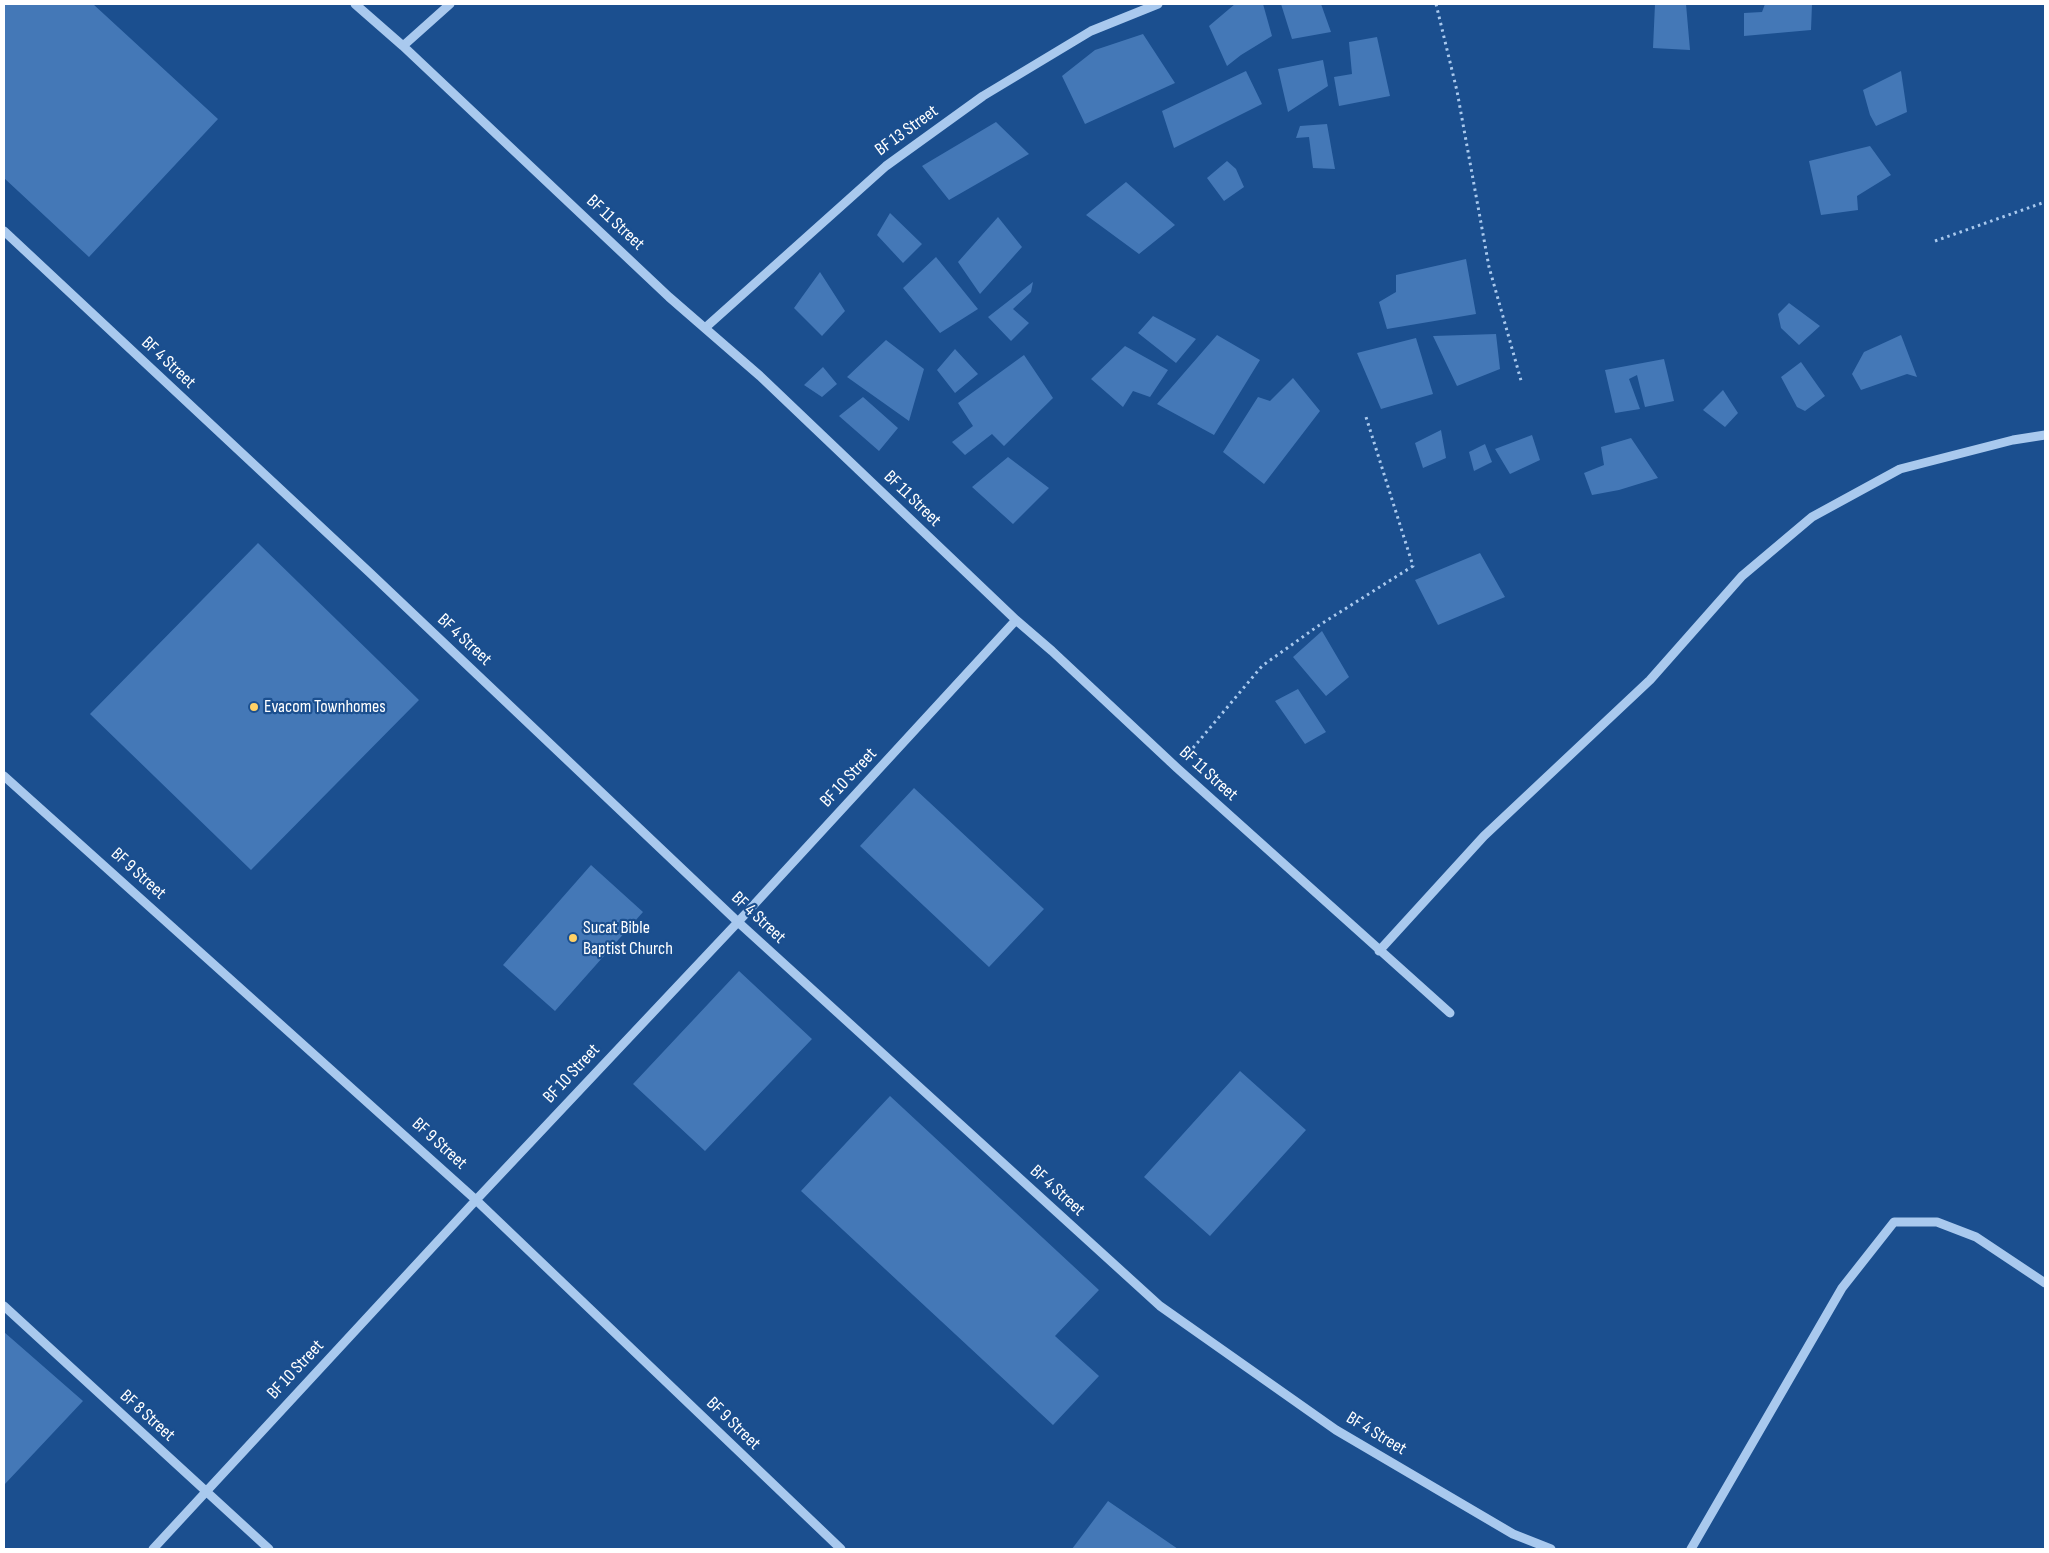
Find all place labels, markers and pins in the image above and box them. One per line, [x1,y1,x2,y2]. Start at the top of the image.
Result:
place label: Evacom Townhomes [264,696,386,718]
marker: Evacom Townhomes [248,701,260,713]
place label: Sucat Bible Baptist Church [583,917,673,960]
marker: Sucat Bible Baptist Church [567,932,579,944]

